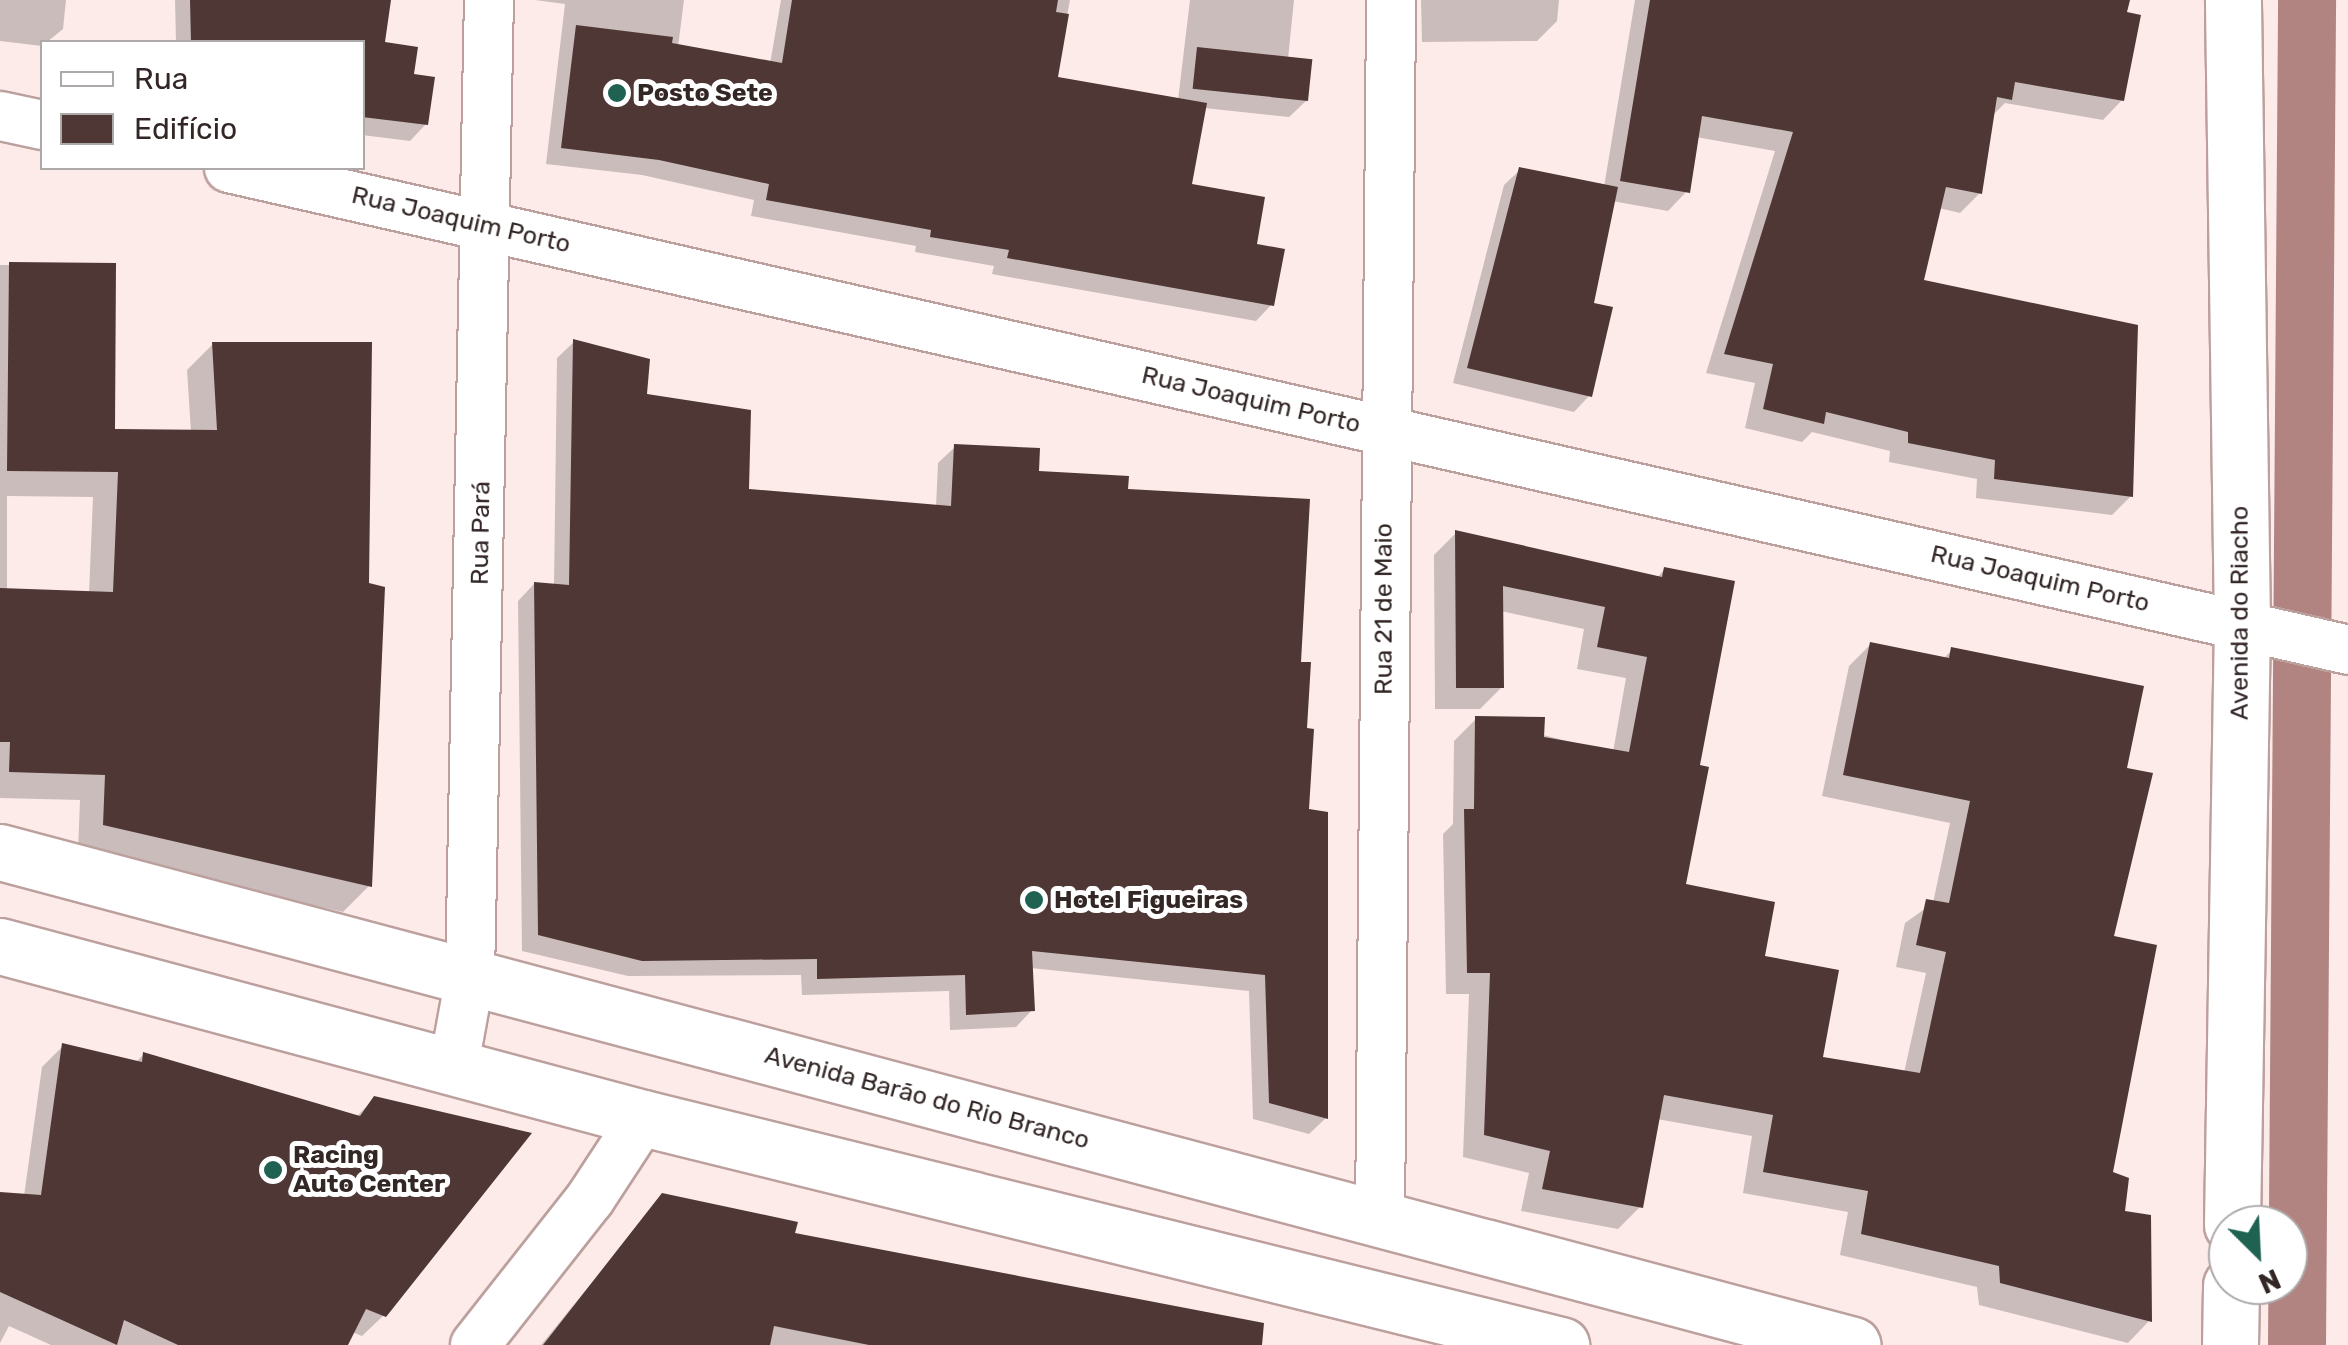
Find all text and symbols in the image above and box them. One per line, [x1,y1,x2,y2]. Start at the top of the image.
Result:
legend [40,40,365,170]
text: Rua [134,61,188,97]
place label: Posto Sete [637,78,773,108]
marker: Posto Sete [606,82,628,104]
text: Edifício [134,111,237,147]
street label: Rua Joaquim Porto [349,180,573,260]
street label: Rua Joaquim Porto [1139,360,1363,440]
street label: Rua Pará [465,481,497,585]
street label: Avenida do Riacho [2225,506,2255,720]
street label: Rua 21 de Maio [1369,523,1399,695]
street label: Rua Joaquim Porto [1928,539,2152,619]
place label: Hotel Figueiras [1054,885,1243,915]
marker: Hotel Figueiras [1023,889,1045,911]
street label: Avenida Barão do Rio Branco [761,1040,1093,1156]
place label: Racing Auto Center [293,1141,445,1200]
marker: Racing Auto Center [262,1159,284,1181]
north arrow [2208,1205,2308,1305]
text: N [2254,1262,2286,1300]

